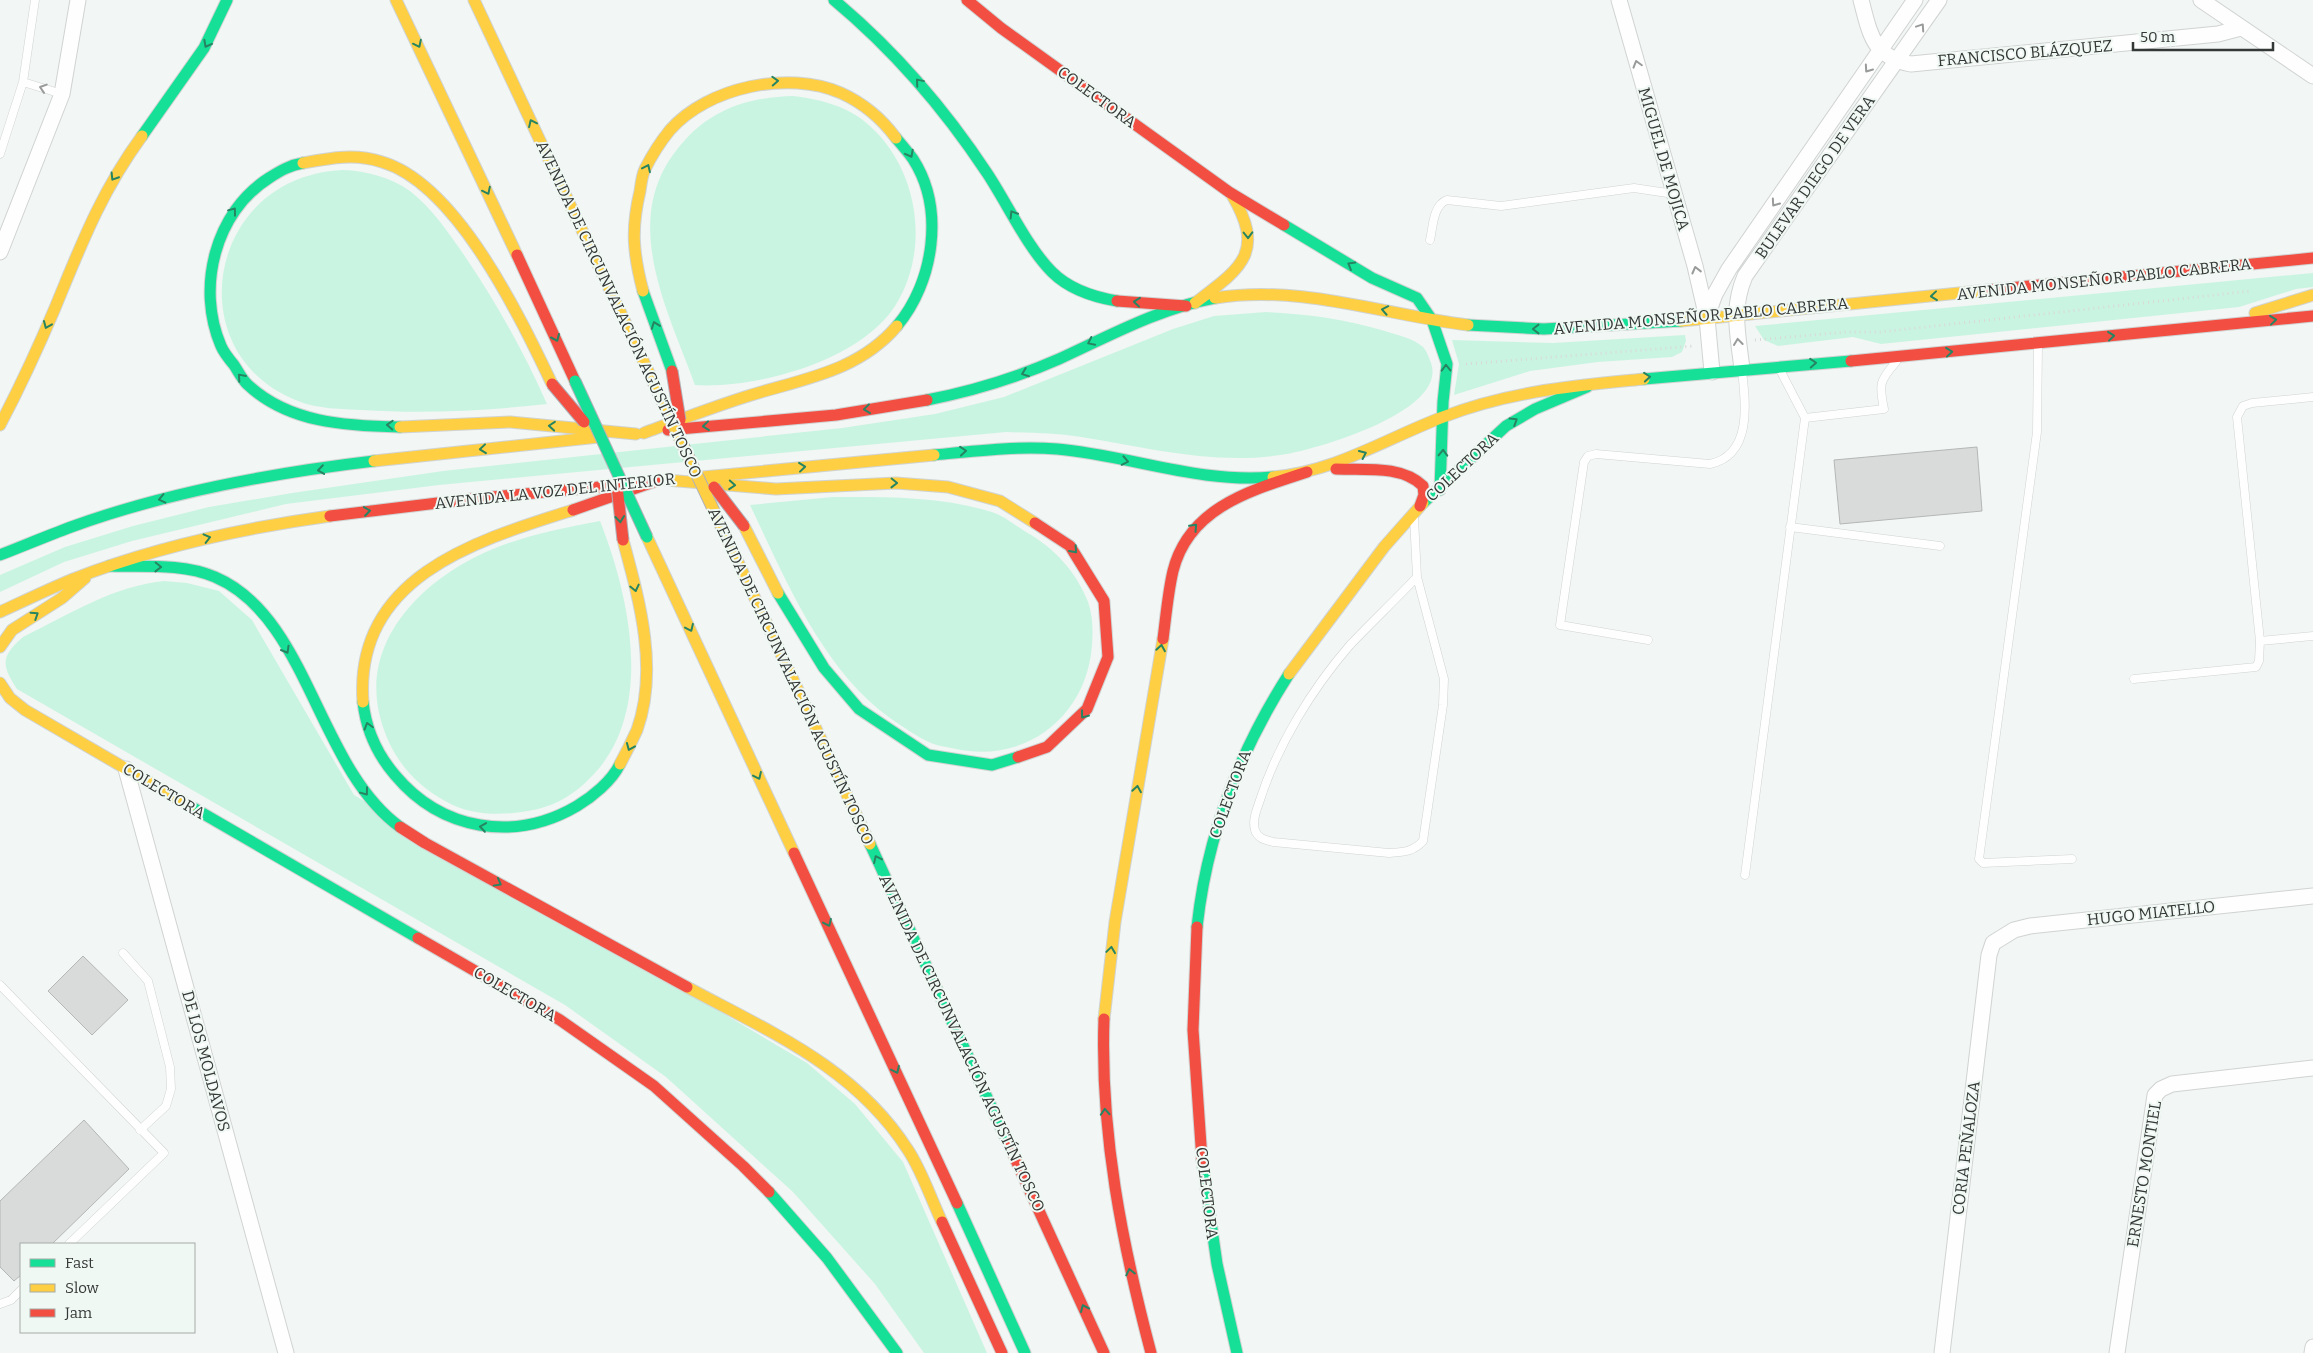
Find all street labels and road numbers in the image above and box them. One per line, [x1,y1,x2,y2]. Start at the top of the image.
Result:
street label: FRANCISCO BLÁZQUEZ [1937,35,2113,70]
street label: COLECTORA [1054,62,1141,132]
street label: MIGUEL DE MOJICA [1634,85,1694,233]
street label: BULEVAR DIEGO DE VERA [1751,91,1879,262]
street label: AVENIDA DE CIRCUNVALACIÓN AGUSTÍN TOSCO [532,137,707,481]
street label: AVENIDA MONSEÑOR PABLO CABRERA [1956,253,2253,304]
street label: AVENIDA MONSEÑOR PABLO CABRERA [1553,293,1850,338]
street label: COLECTORA [1422,428,1503,506]
street label: AVENIDA LA VOZ DEL INTERIOR [434,469,677,513]
street label: AVENIDA DE CIRCUNVALACIÓN AGUSTÍN TOSCO [704,504,879,848]
street label: COLECTORA [1205,747,1255,841]
street label: COLECTORA [119,759,209,823]
street label: AVENIDA DE CIRCUNVALACIÓN AGUSTÍN TOSCO [875,871,1050,1215]
street label: HUGO MIATELLO [2086,897,2216,929]
street label: COLECTORA [470,963,560,1026]
street label: DE LOS MOLDAVOS [178,988,234,1134]
street label: CORIA PEÑALOZA [1947,1079,1984,1216]
street label: ERNESTO MONTIEL [2123,1099,2165,1249]
street label: COLECTORA [1192,1146,1222,1241]

